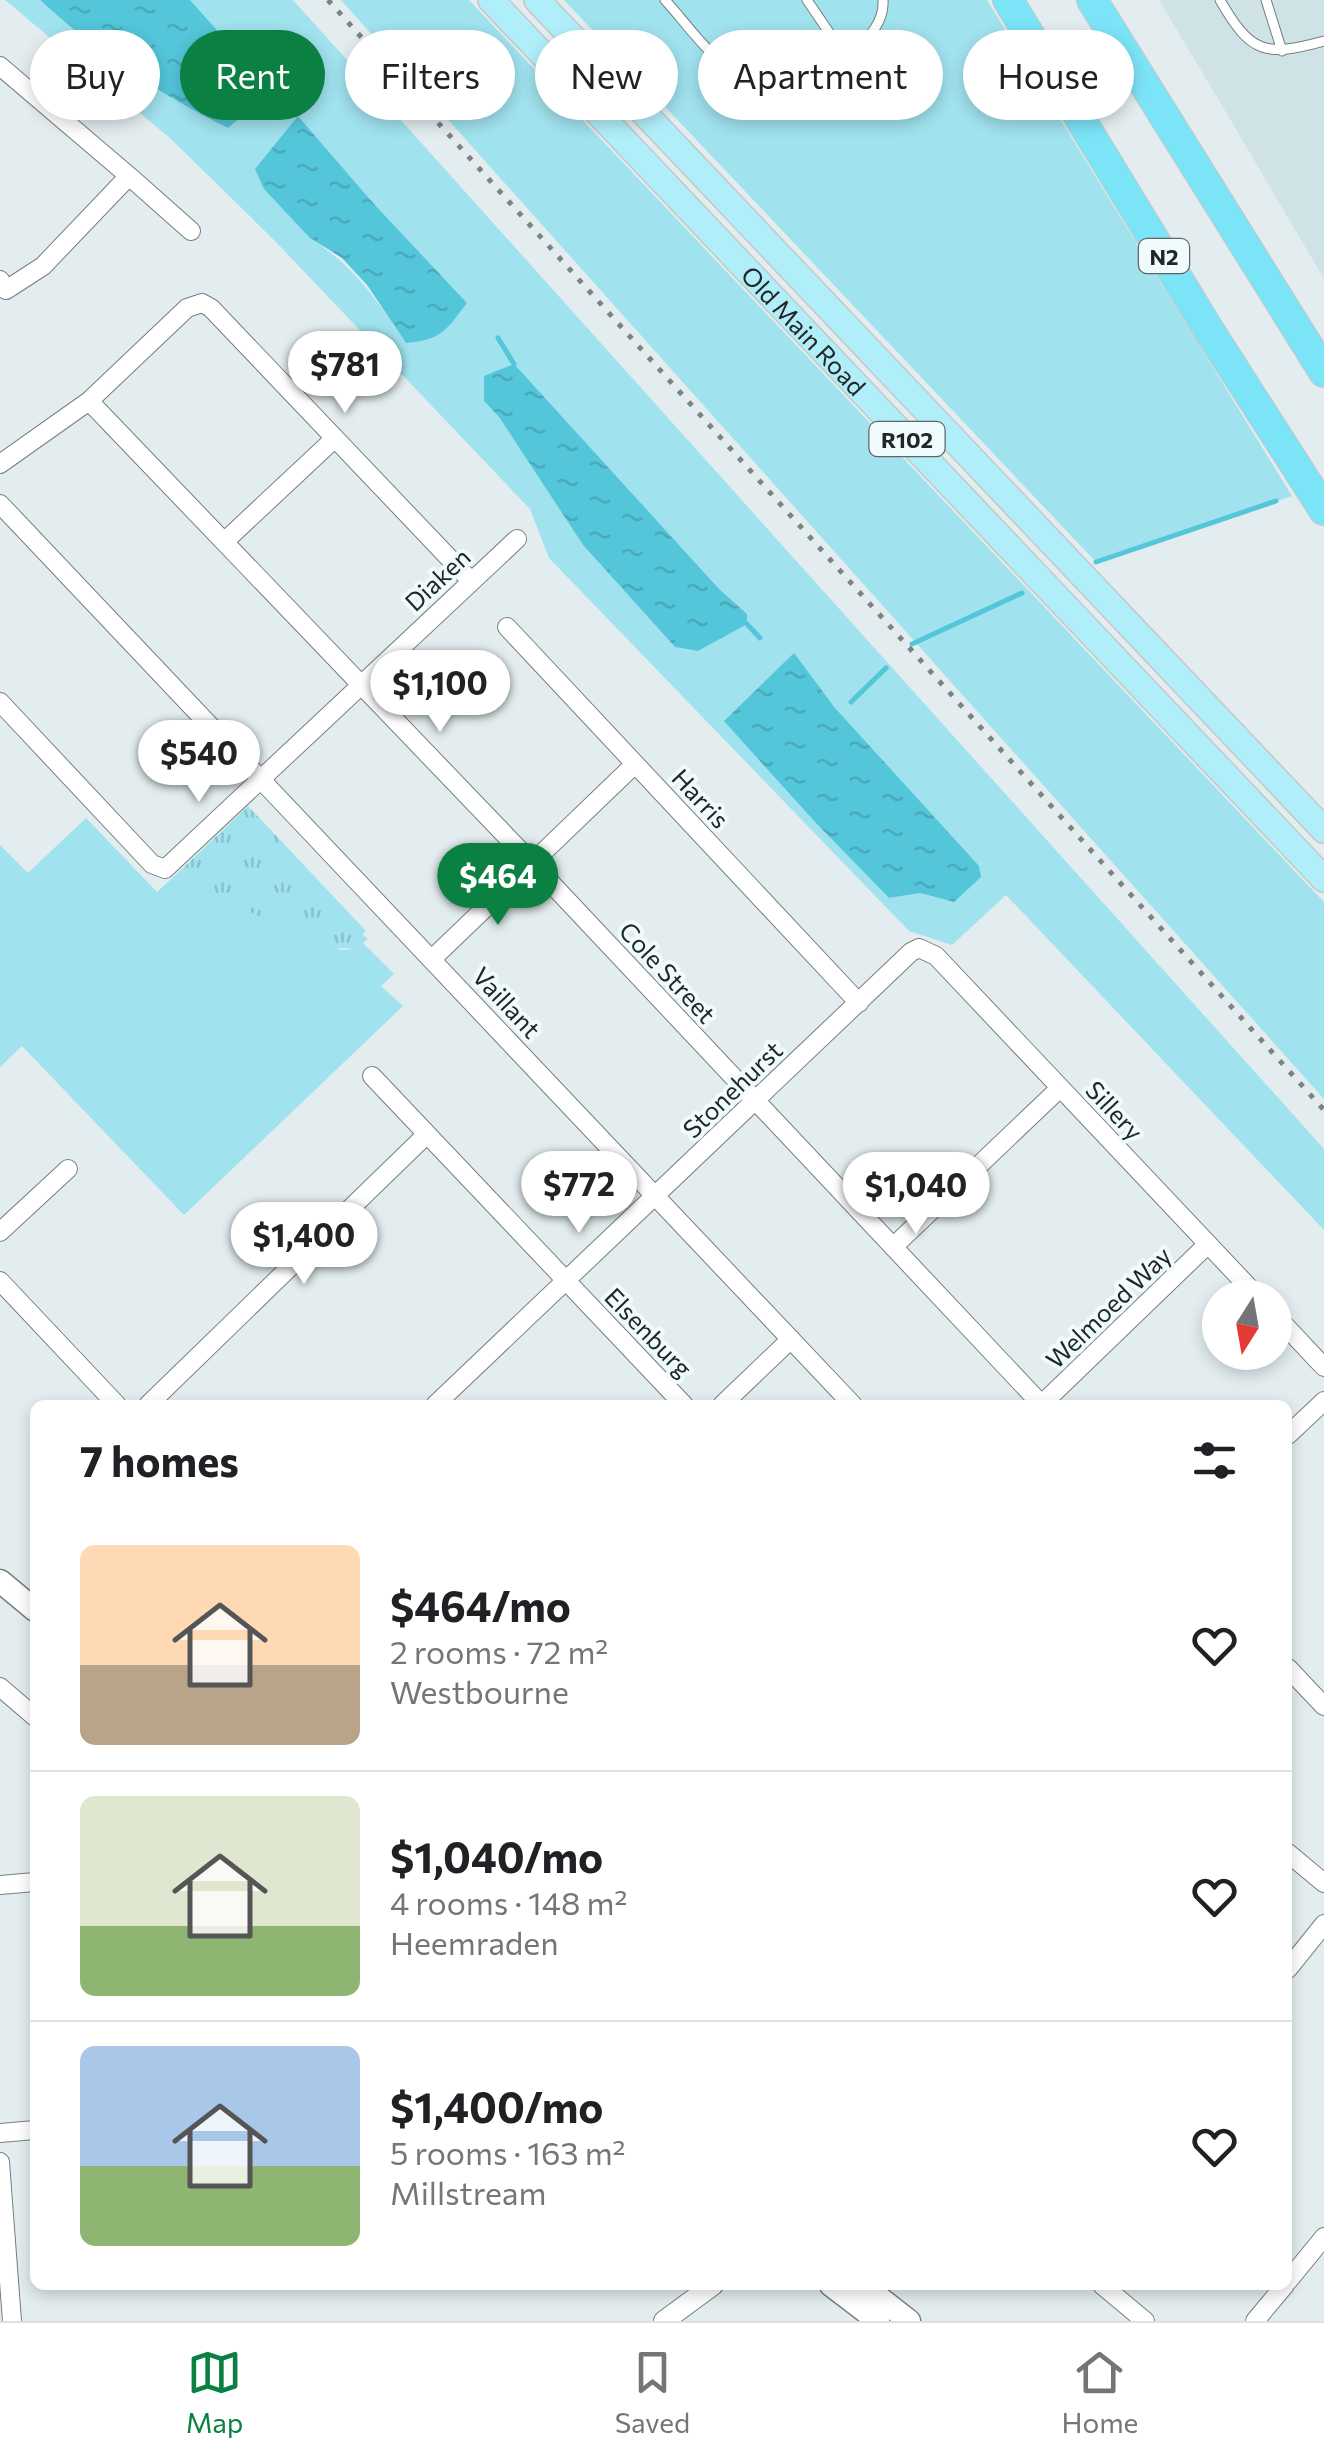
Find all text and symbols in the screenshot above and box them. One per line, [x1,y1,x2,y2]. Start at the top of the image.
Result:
chip: Buy [30,30,160,120]
chip: Rent [180,30,325,120]
chip: Filters [345,30,515,120]
chip: New [535,30,678,120]
chip: Apartment [698,30,943,120]
chip: House [963,30,1134,120]
road number: N2 [1139,239,1189,273]
street label: Old Main Road [736,259,872,401]
pin: $781 [286,331,404,416]
text: $781 [310,343,380,383]
road number: R102 [870,422,944,456]
street label: Diaken [398,541,476,617]
pin: $1,100 [359,650,521,735]
text: $1,100 [392,662,488,702]
pin: $540 [140,720,258,805]
text: $540 [160,732,238,772]
street label: Harris [666,762,736,834]
pin: $464 [439,843,557,928]
text: $464 [459,855,537,895]
street label: Cole Street [614,915,722,1029]
street label: Vaillant [467,960,547,1044]
street label: Stonehurst [676,1034,788,1144]
street label: Sillery [1080,1074,1150,1146]
pin: $772 [520,1151,638,1236]
pin: $1,040 [835,1152,997,1237]
text: $772 [543,1163,615,1203]
text: $1,040 [865,1164,967,1204]
pin: $1,400 [223,1202,385,1287]
text: $1,400 [253,1214,355,1254]
street label: Welmoed Way [1039,1240,1177,1374]
north arrow [1202,1280,1292,1370]
map controls [1202,1280,1292,1370]
street label: Elsenburg [599,1281,699,1383]
icon: filters [1187,1433,1242,1488]
text: 7 homes [80,1434,239,1486]
text: $464/mo [390,1579,571,1631]
icon: home [160,1585,280,1705]
icon: heart [1187,1618,1242,1673]
text: 2 rooms · 72 m² [390,1631,608,1671]
text: Westbourne [390,1671,569,1711]
text: $1,040/mo [390,1830,603,1882]
icon: home [160,1836,280,1956]
icon: heart [1187,1869,1242,1924]
text: 4 rooms · 148 m² [390,1882,627,1922]
text: Heemraden [390,1922,559,1962]
text: $1,400/mo [390,2080,603,2132]
icon: home [160,2086,280,2206]
icon: heart [1187,2119,1242,2174]
text: 5 rooms · 163 m² [390,2132,625,2172]
text: Millstream [390,2172,546,2212]
tab: Map [186,2345,243,2439]
tab: Saved [615,2345,690,2439]
tab: Home [1061,2345,1138,2439]

